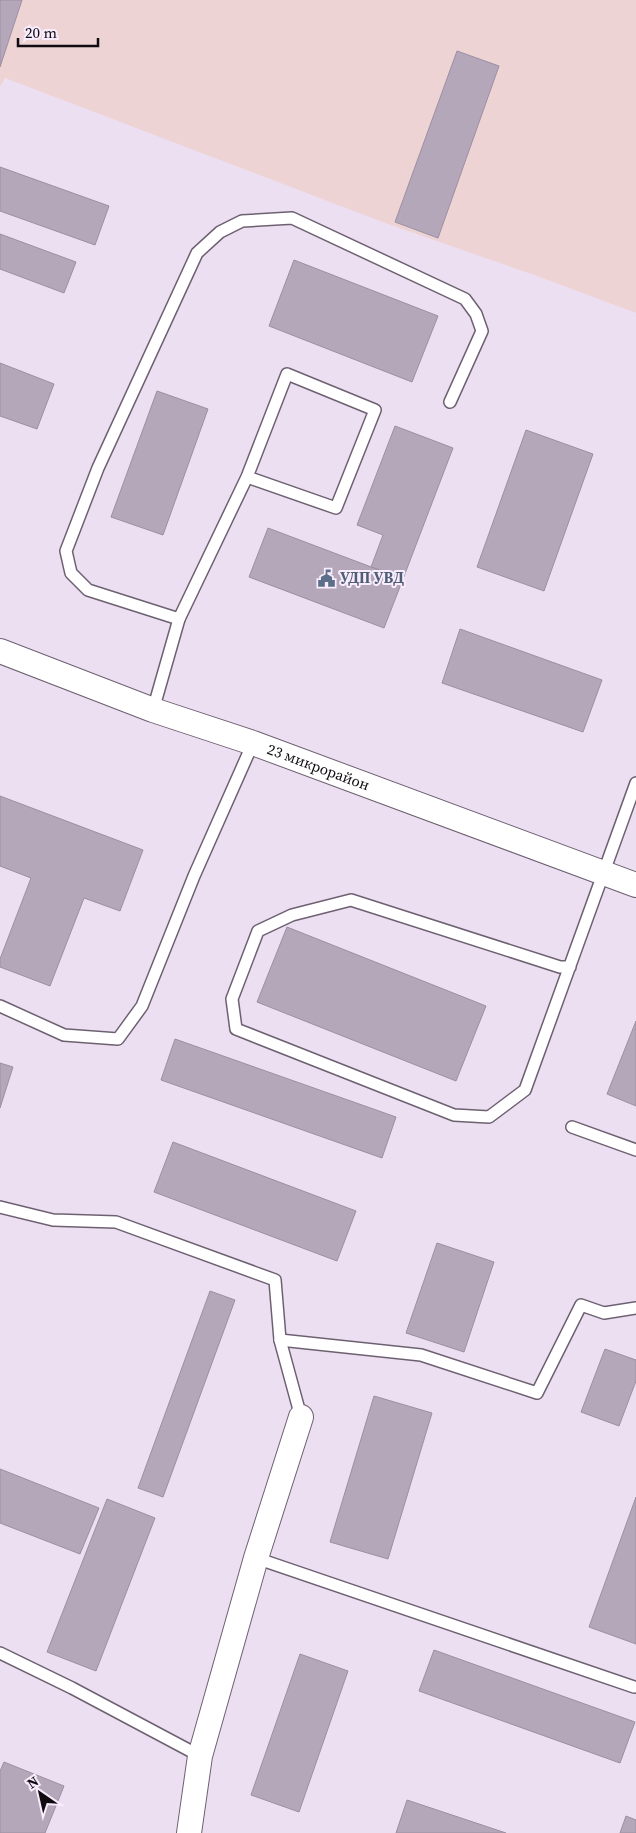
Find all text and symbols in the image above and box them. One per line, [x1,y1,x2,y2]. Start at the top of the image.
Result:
scale bar [18,15,98,47]
text: 20 m [25,22,57,43]
place label: УДП УВД [340,567,404,588]
public building icon: УДП УВД [316,568,336,588]
street label: 23 микрорайон [264,738,373,795]
north arrow [15,1768,65,1818]
text: N [23,1771,43,1793]

